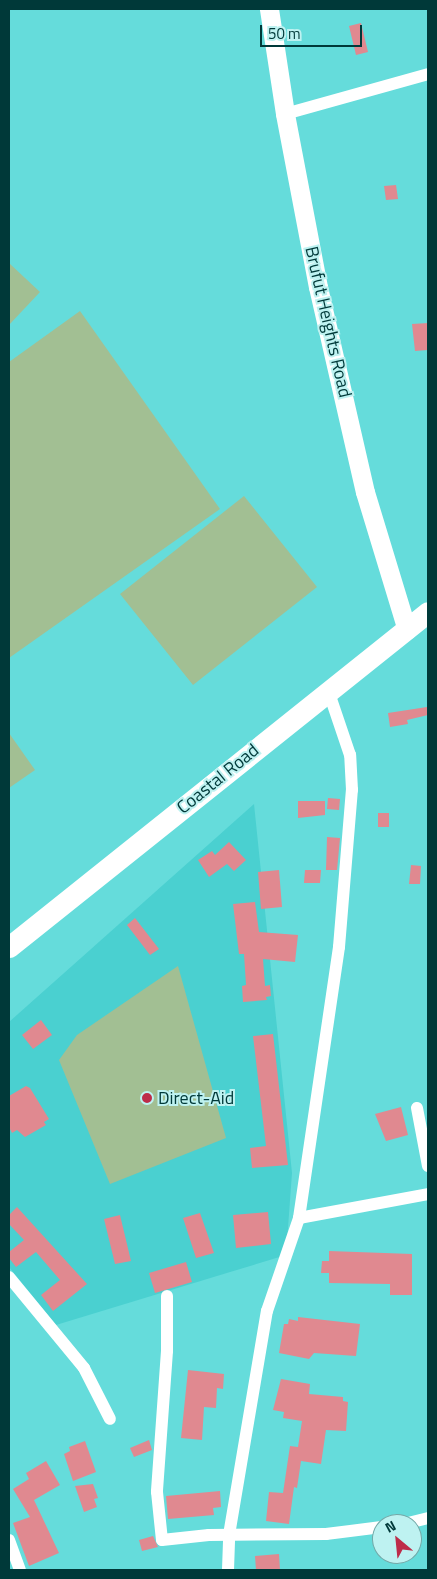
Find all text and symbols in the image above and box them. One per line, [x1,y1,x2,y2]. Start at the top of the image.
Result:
scale bar [262,15,364,47]
text: 50 m [268,22,301,45]
street label: Brufut Heights Road [300,244,356,400]
street label: Coastal Road [173,739,263,819]
place label: Direct-Aid [158,1087,234,1109]
marker: Direct-Aid [140,1091,154,1105]
north arrow [372,1514,422,1564]
text: N [381,1515,399,1538]

